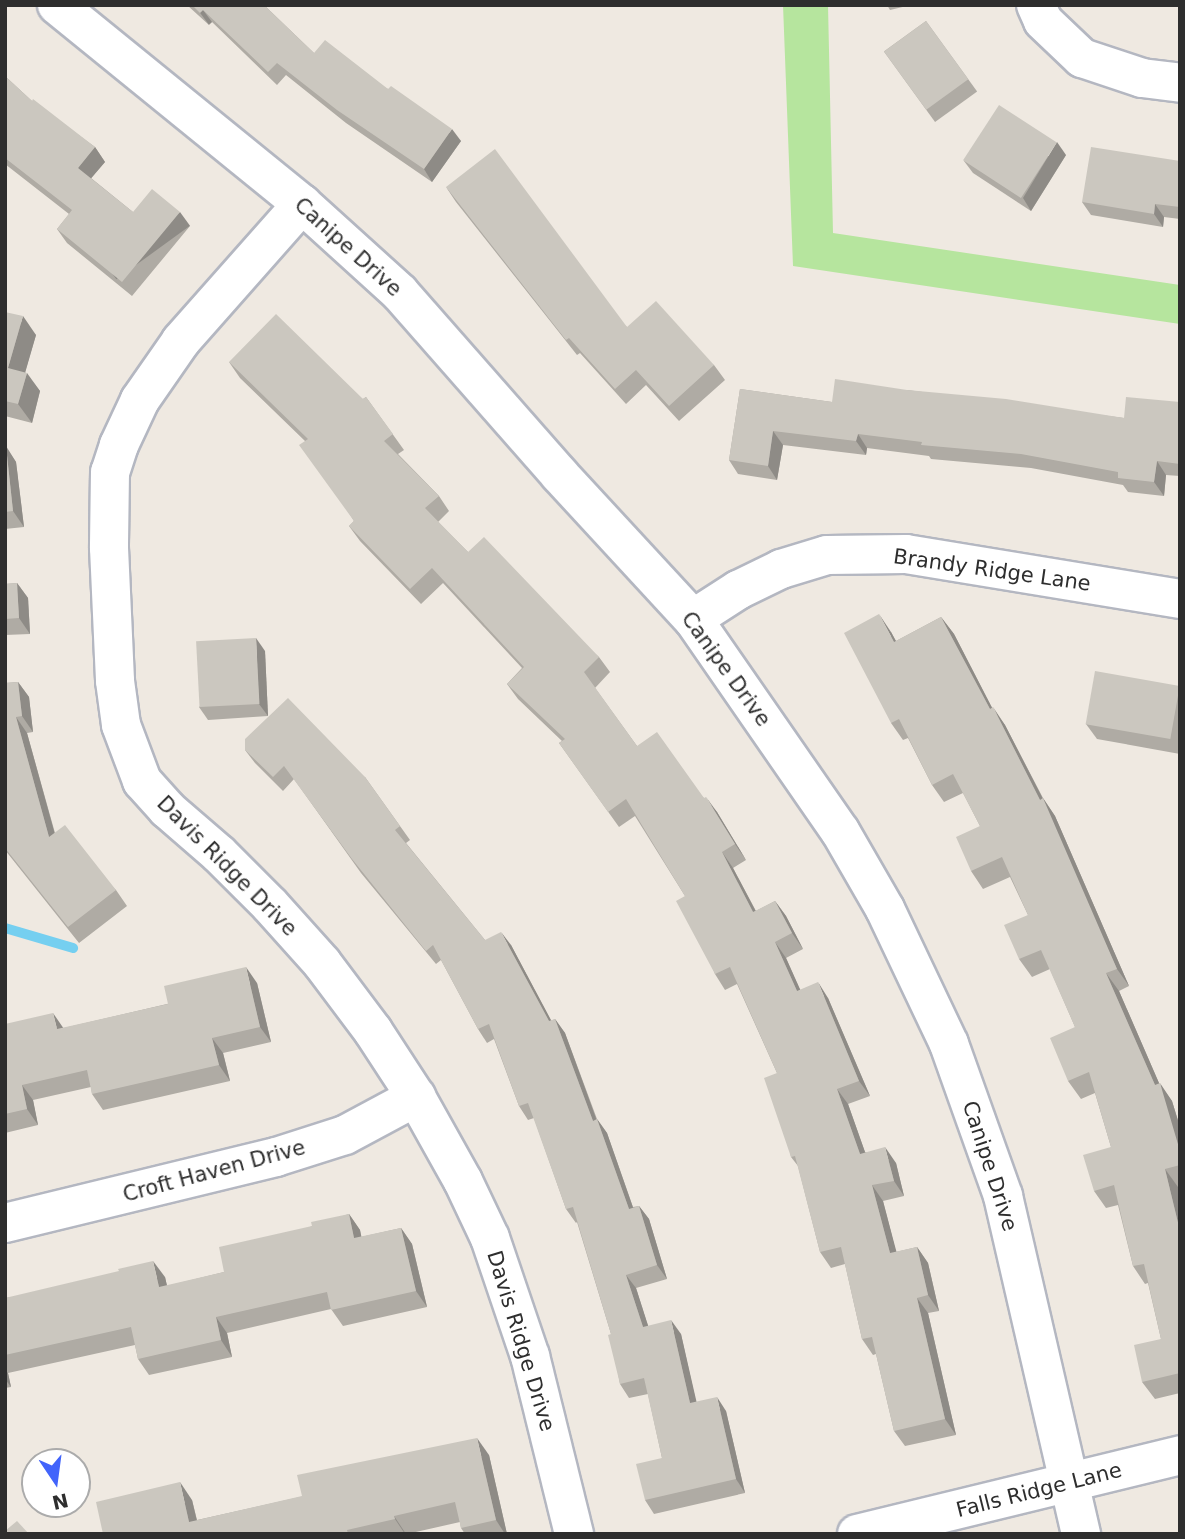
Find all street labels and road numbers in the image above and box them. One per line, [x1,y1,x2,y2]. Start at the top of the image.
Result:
street label: Canipe Drive [289,192,407,302]
street label: Brandy Ridge Lane [892,544,1092,596]
street label: Canipe Drive [676,607,776,731]
street label: Davis Ridge Drive [152,791,302,941]
street label: Canipe Drive [957,1098,1023,1234]
street label: Croft Haven Drive [120,1135,308,1207]
street label: Davis Ridge Drive [482,1248,560,1434]
street label: Falls Ridge Lane [954,1457,1124,1523]

